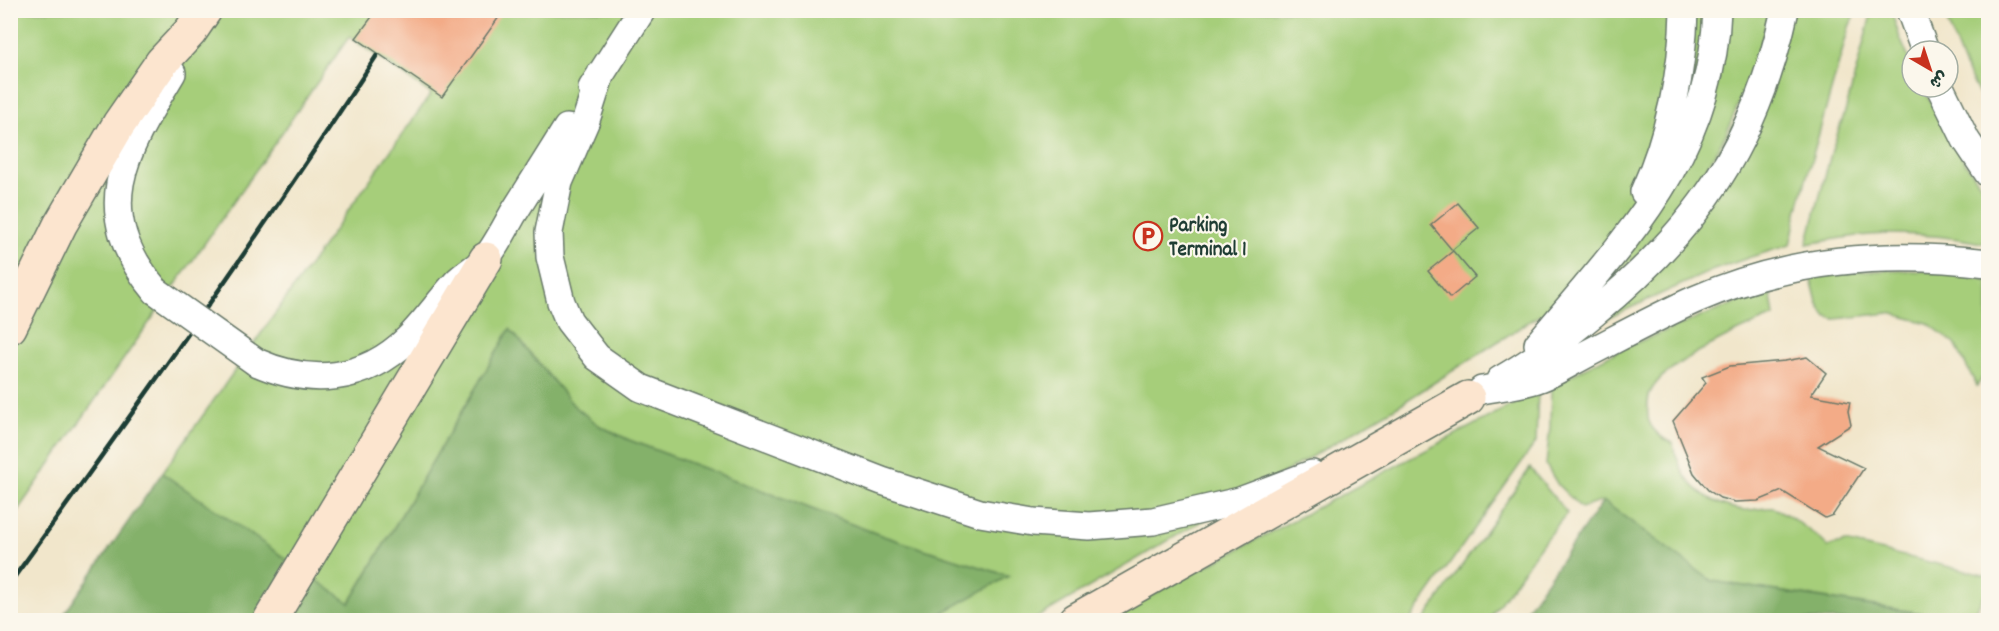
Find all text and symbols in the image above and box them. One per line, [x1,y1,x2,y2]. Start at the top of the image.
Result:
north arrow [1900,39,1960,99]
text: ش [1924,64,1952,93]
place label: Parking Terminal 1 [1169,212,1247,266]
parking icon: Parking Terminal 1 [1132,220,1164,252]

